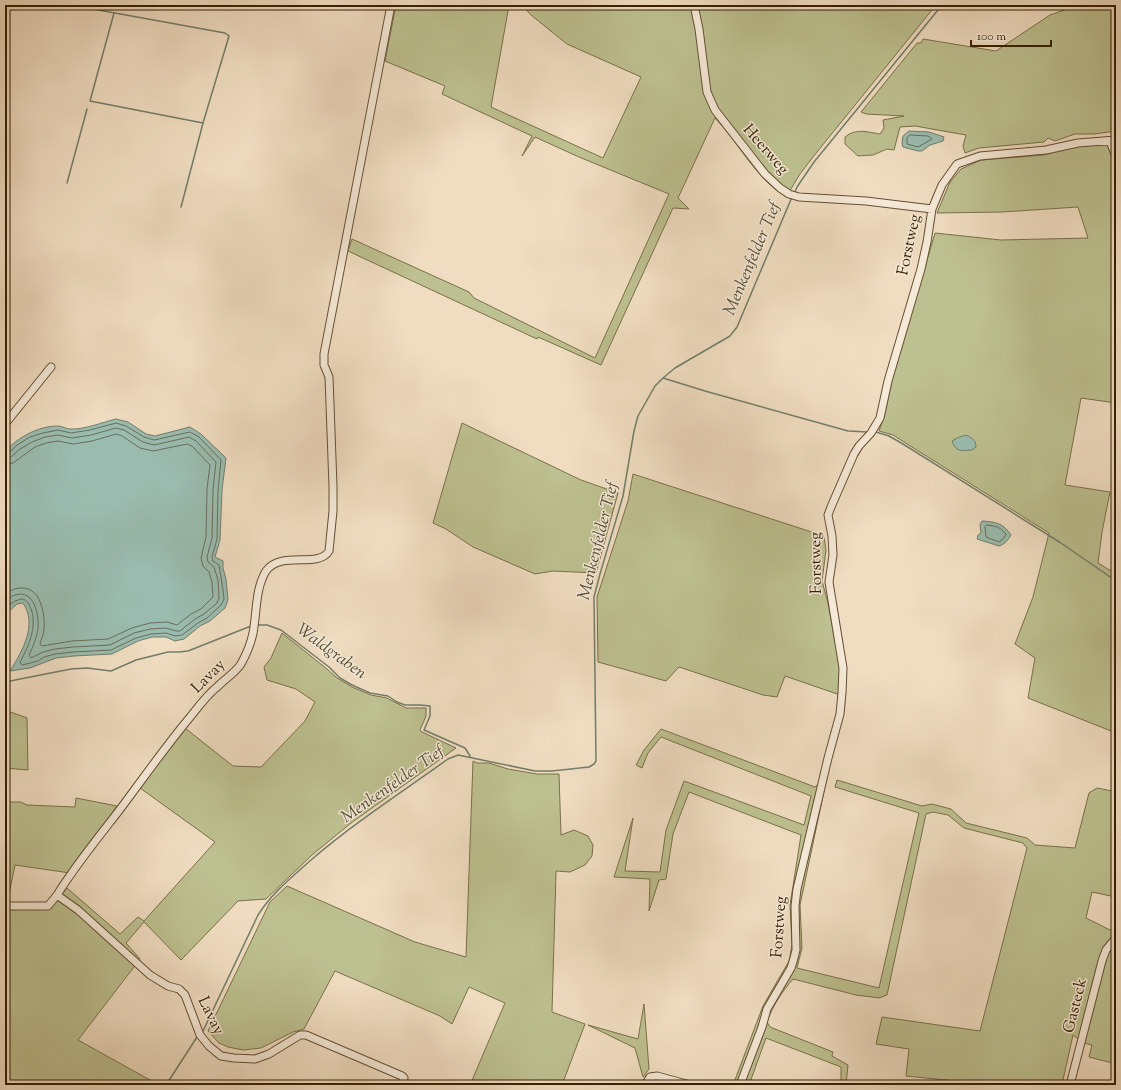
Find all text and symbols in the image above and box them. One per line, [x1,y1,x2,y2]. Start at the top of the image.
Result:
scale bar [971,22,1051,48]
text: 100 m [977,28,1006,46]
street label: Heerweg [737,120,794,180]
water label: Menkenfelder Tief [718,197,788,319]
street label: Forstweg [892,212,928,278]
water label: Menkenfelder Tief [573,477,626,603]
street label: Forstweg [805,532,829,594]
water label: Waldgraben [291,618,371,686]
street label: Lavay [187,655,231,699]
water label: Menkenfelder Tief [336,739,451,830]
street label: Forstweg [766,895,794,959]
street label: Gasteck [1058,976,1094,1036]
street label: Lavay [191,993,229,1039]

